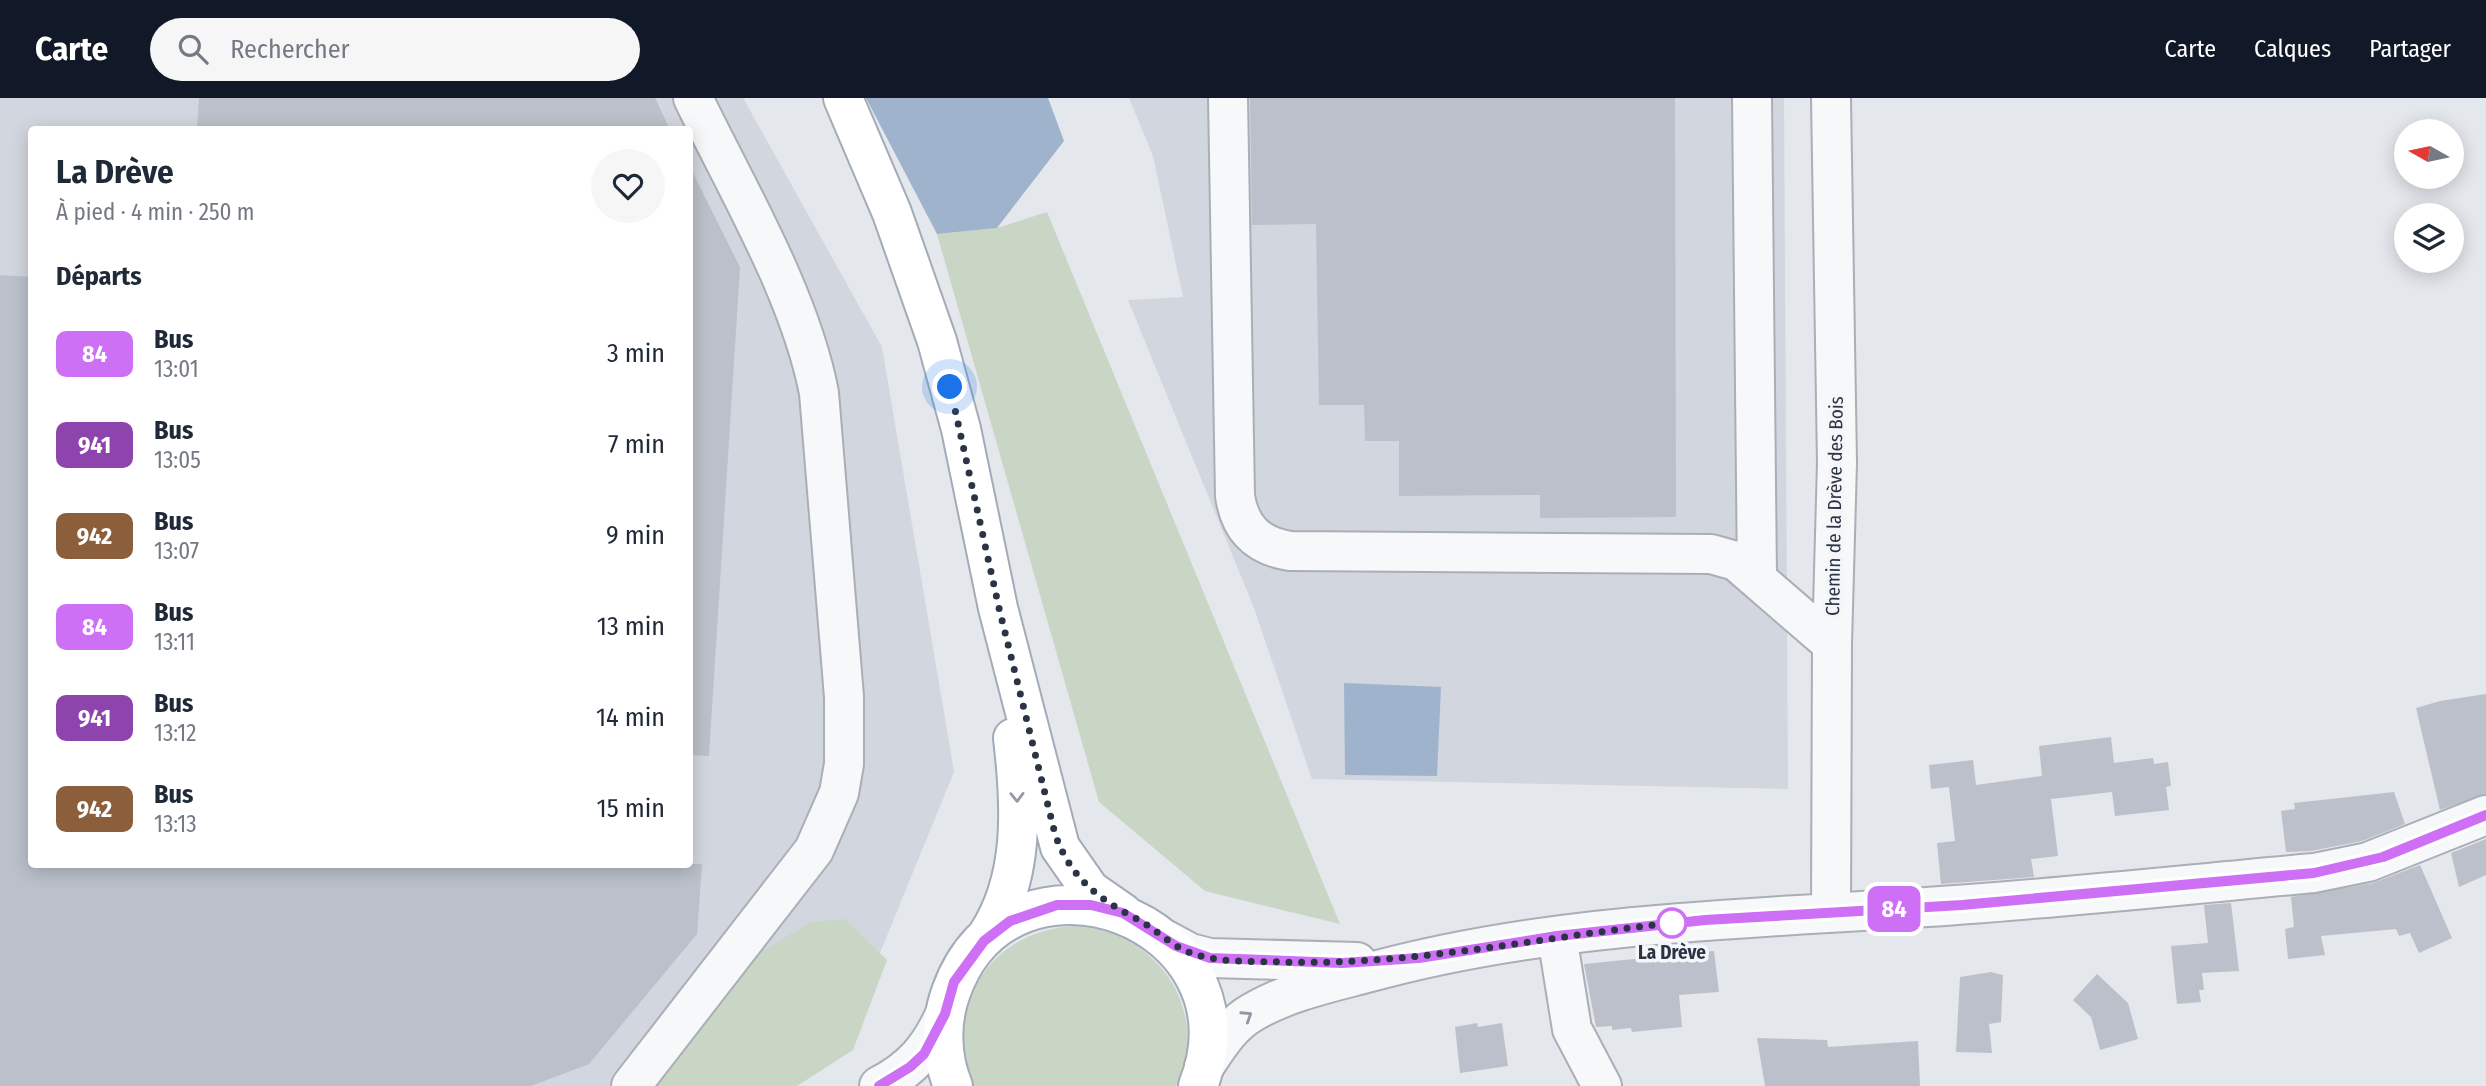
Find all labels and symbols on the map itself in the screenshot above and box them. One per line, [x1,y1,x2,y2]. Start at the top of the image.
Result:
north arrow [2394,119,2464,189]
your location [932,369,967,404]
street label: Chemin de la Drève des Bois [1821,396,1848,616]
one-way arrow [1009,793,1025,803]
line badge: 84 [1862,886,1926,932]
marker: La Drève [1657,908,1687,938]
place label: La Drève [1638,941,1706,964]
one-way arrow [1240,1011,1253,1024]

